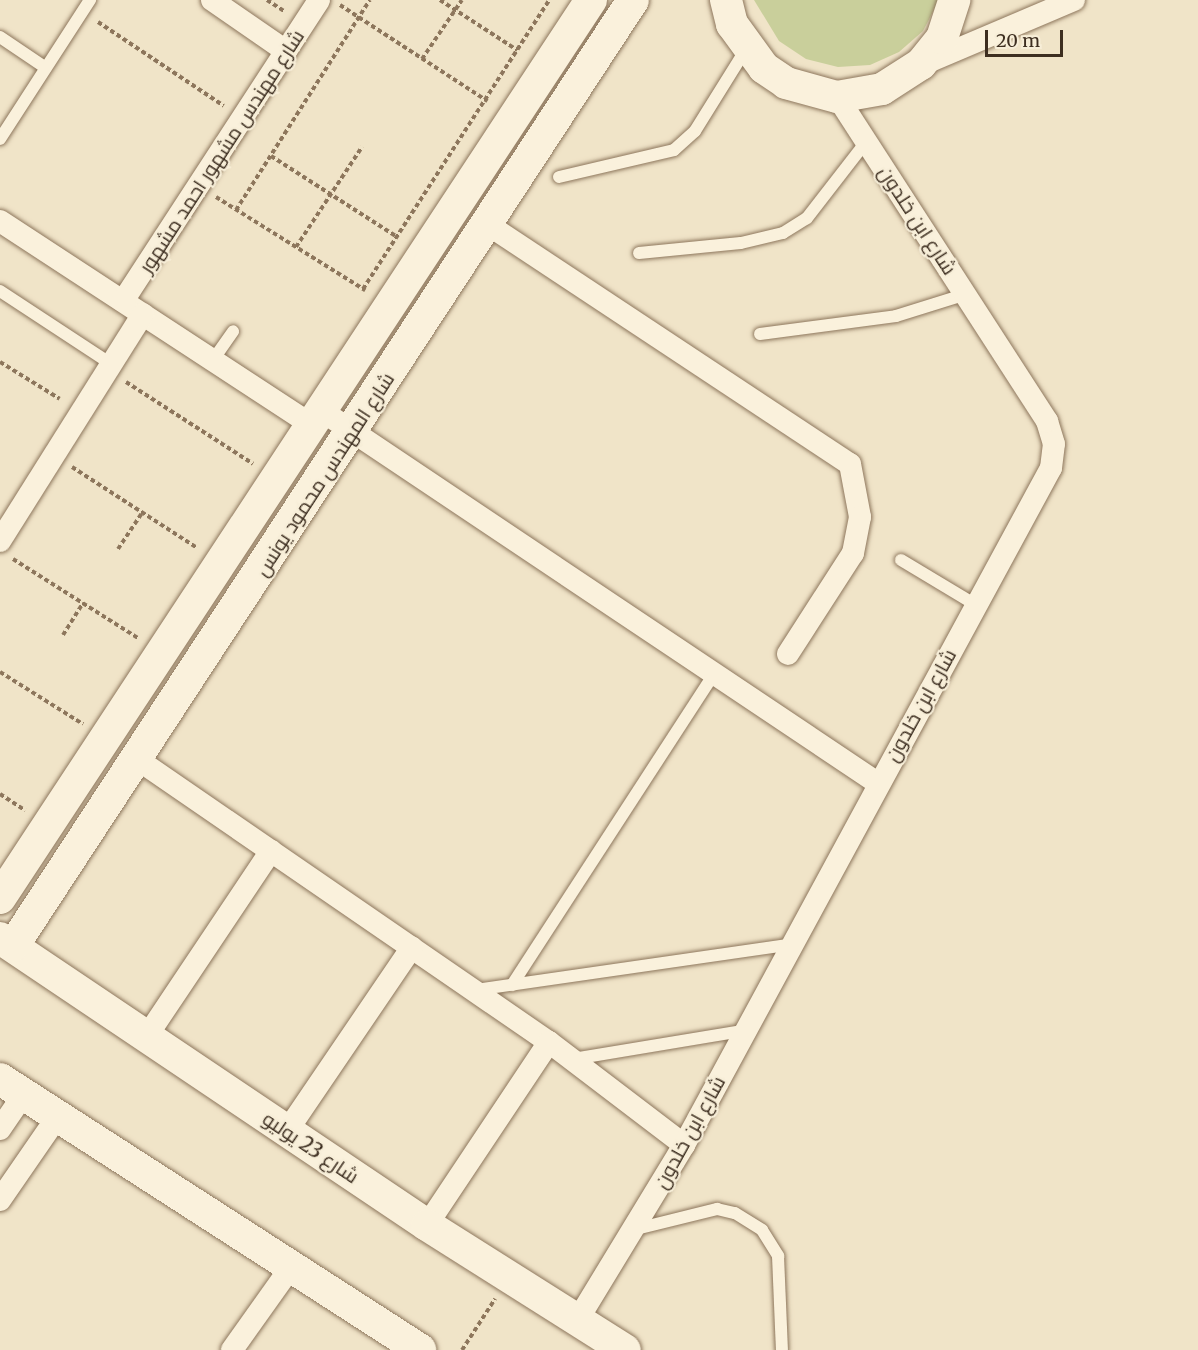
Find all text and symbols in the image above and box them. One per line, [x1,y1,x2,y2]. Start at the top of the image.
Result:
scale bar [988,18,1066,56]
street label: شارع مهندس مشهور احمد مشهور [133,25,309,277]
text: 20 m [996,29,1040,52]
street label: شارع ابن خلدون [874,161,962,279]
street label: شارع المهندس محمود يونس [249,368,399,580]
street label: شارع ابن خلدون [879,644,961,766]
street label: شارع ابن خلدون [648,1071,730,1193]
street label: شارع 23 يوليو [258,1106,364,1188]

